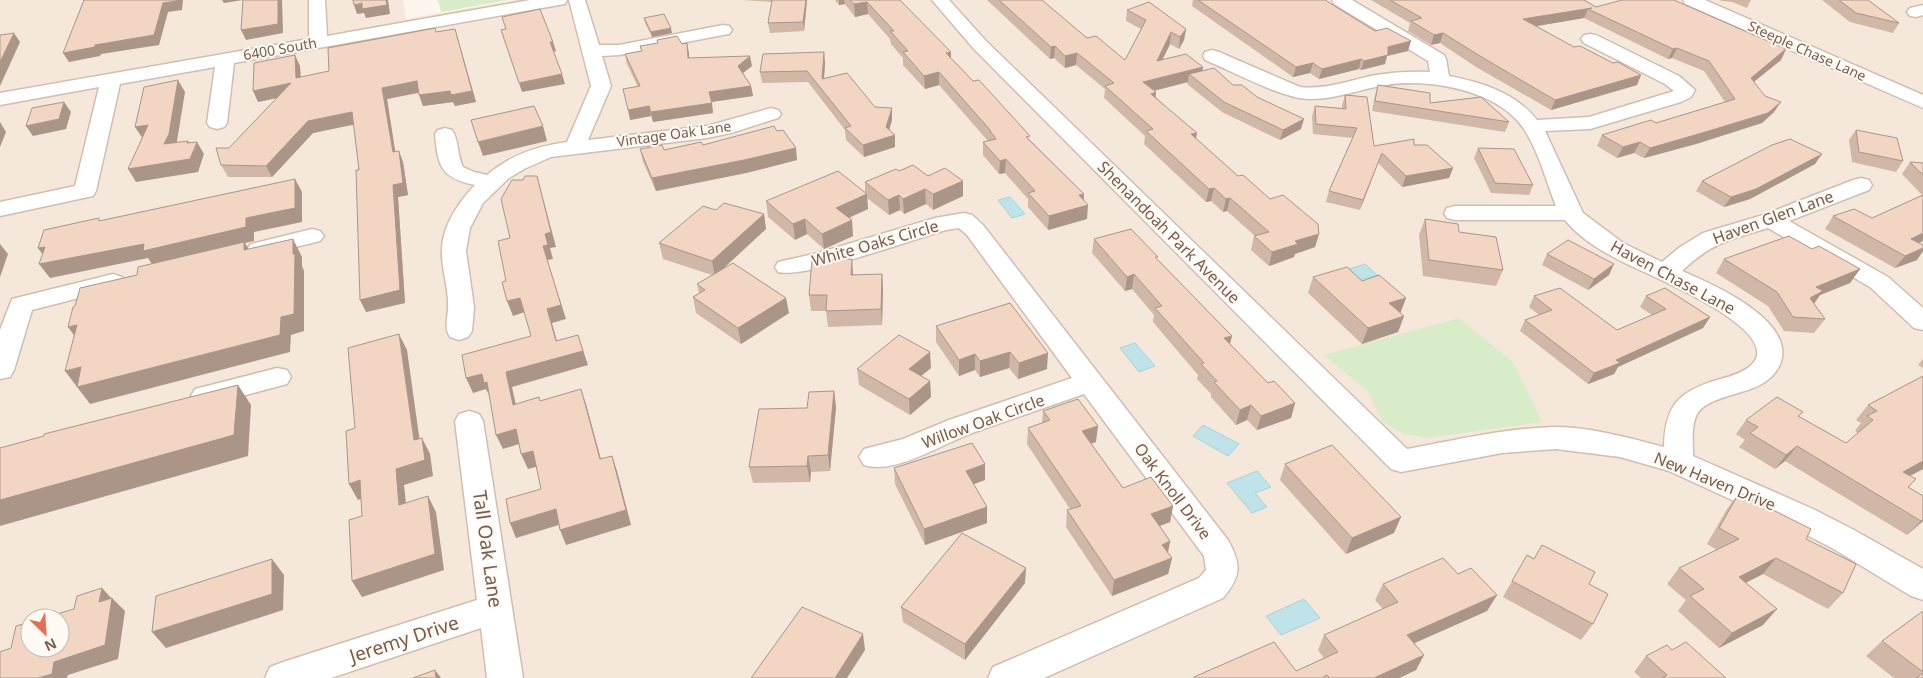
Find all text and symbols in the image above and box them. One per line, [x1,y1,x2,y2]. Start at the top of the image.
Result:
street label: Steeple Chase Lane [1745,16,1869,85]
street label: 6400 South [242,33,318,64]
street label: Vintage Oak Lane [615,116,732,151]
street label: Shenandoah Park Avenue [1093,156,1245,308]
street label: Haven Glen Lane [1709,185,1837,249]
street label: White Oaks Circle [809,214,941,272]
street label: Haven Chase Lane [1607,235,1739,319]
street label: Willow Oak Circle [919,389,1047,453]
street label: Oak Knoll Drive [1129,438,1217,544]
street label: New Haven Drive [1651,447,1779,515]
street label: Tall Oak Lane [467,489,509,609]
north arrow [20,608,70,658]
street label: Jeremy Drive [344,609,462,670]
text: N [42,634,60,656]

